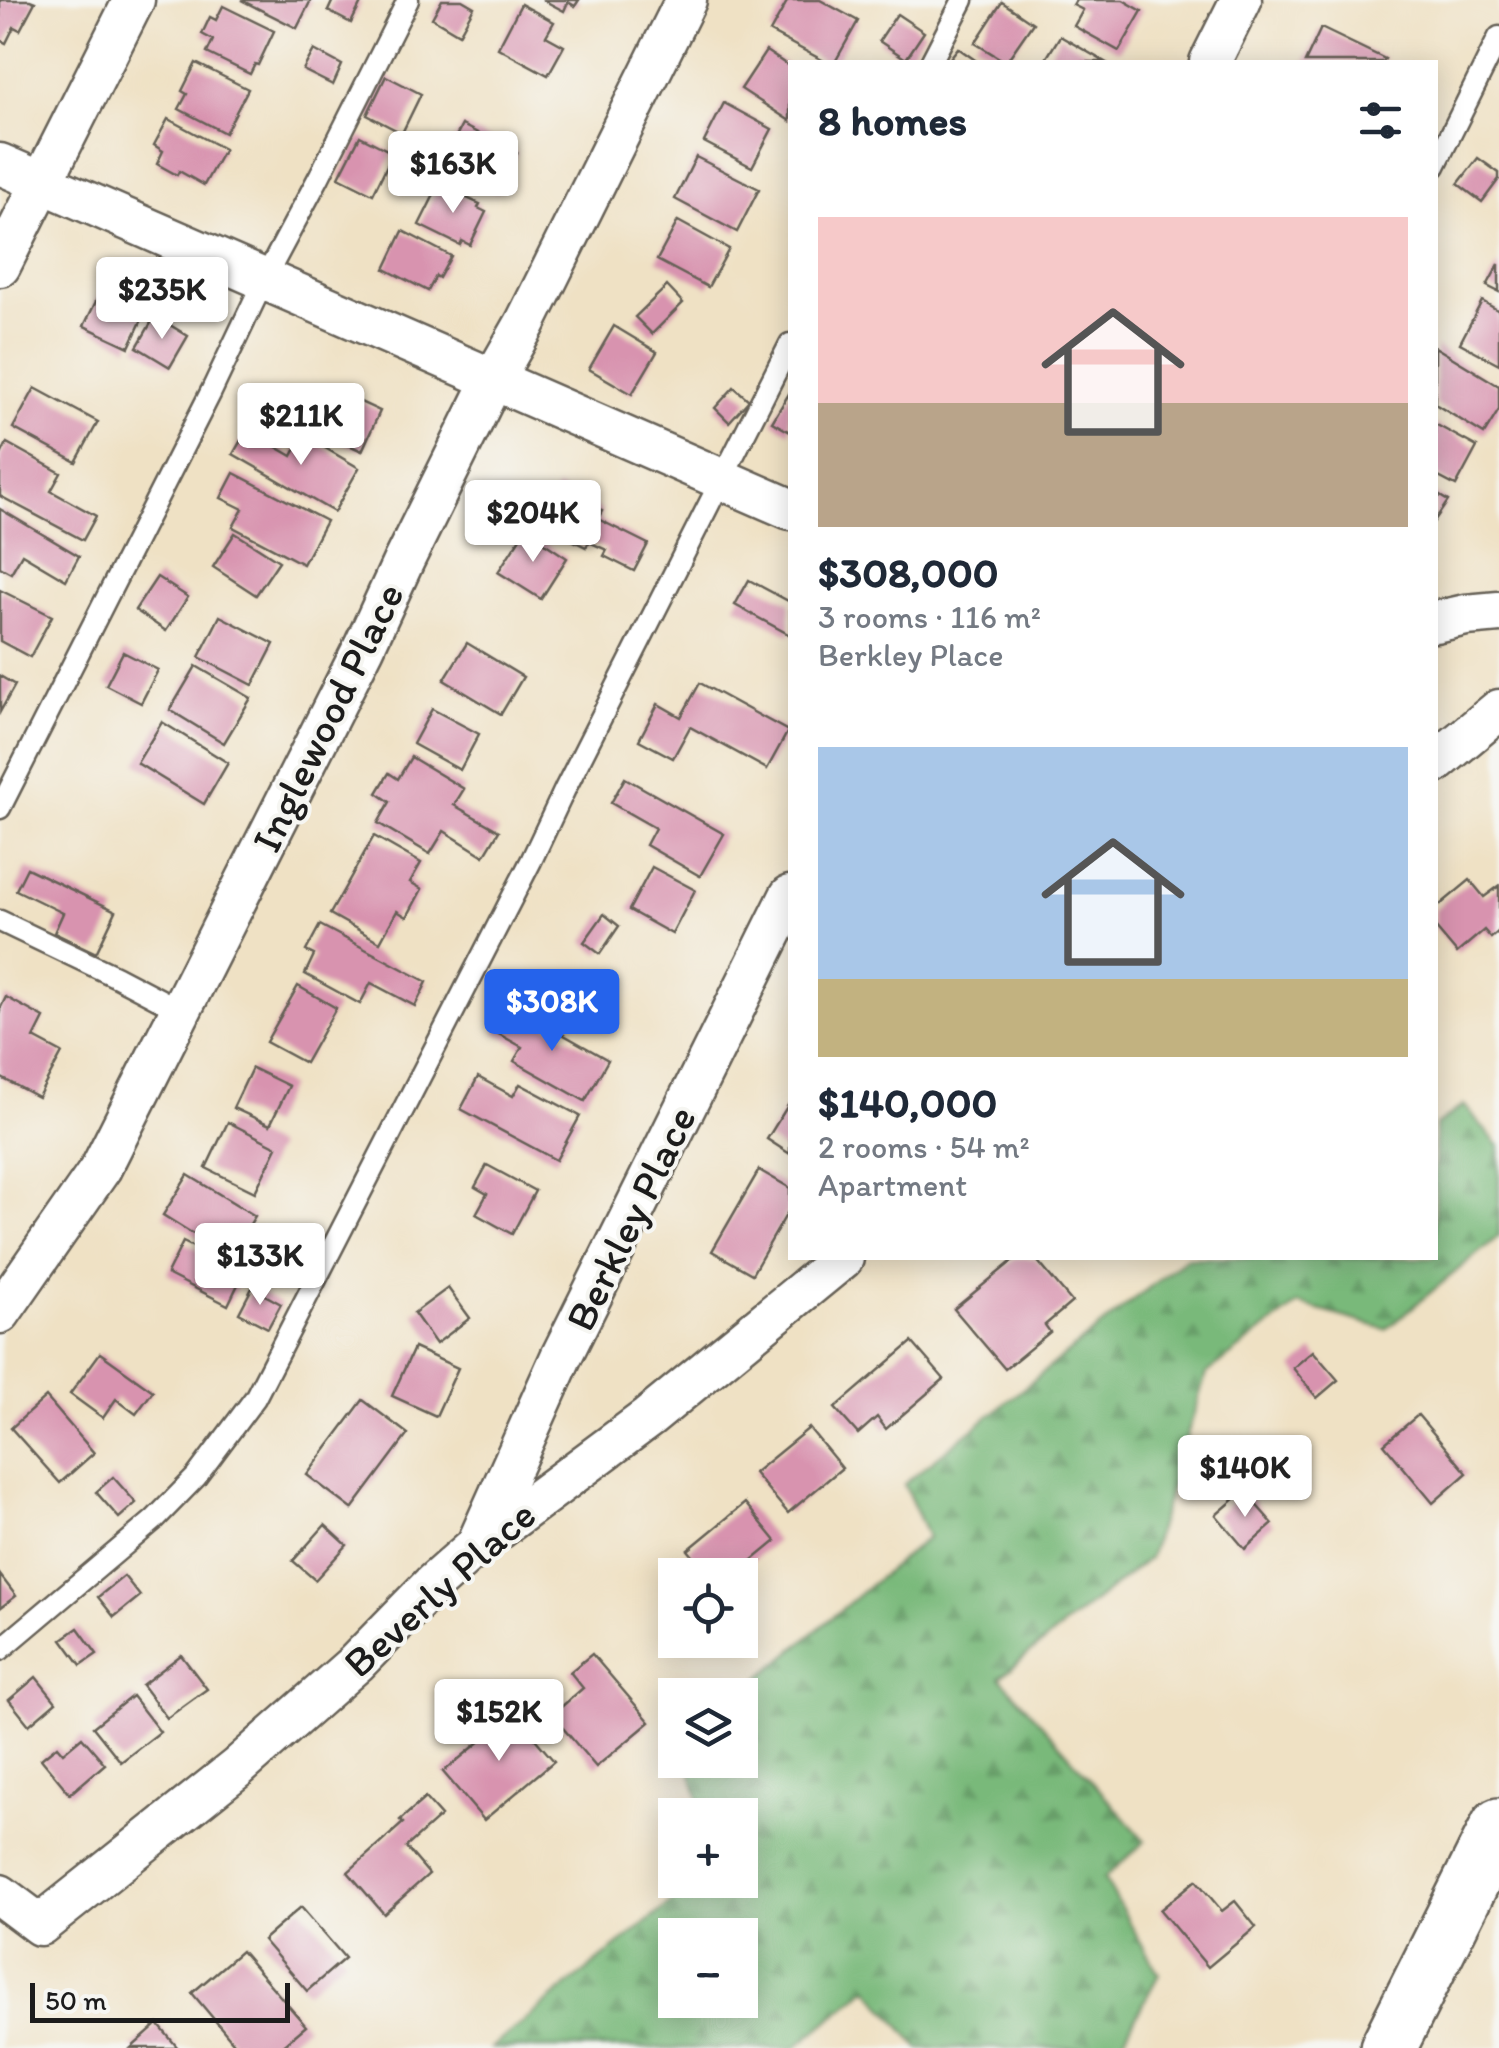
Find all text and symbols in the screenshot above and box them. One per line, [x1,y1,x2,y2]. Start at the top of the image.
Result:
icon: filters [1353,93,1408,148]
text: 8 homes [818,95,967,146]
pin: $163K [383,131,523,216]
text: $163K [410,144,496,182]
pin: $235K [92,257,232,342]
text: $235K [118,270,206,308]
icon: home [1023,282,1203,462]
pin: $211K [231,383,371,468]
text: $211K [259,396,343,434]
pin: $204K [463,480,603,565]
text: $204K [487,493,579,531]
text: $308,000 [818,547,999,598]
street label: Inglewood Place [240,574,415,860]
text: 3 rooms · 116 m² [818,598,1041,636]
text: Berkley Place [818,636,1004,674]
icon: home [1023,812,1203,992]
pin: $308K [482,969,622,1054]
text: $308K [506,982,598,1020]
text: $140,000 [818,1077,997,1128]
street label: Berkley Place [554,1098,707,1339]
text: 2 rooms · 54 m² [818,1128,1030,1166]
text: Apartment [818,1166,967,1204]
pin: $133K [190,1223,330,1308]
text: $133K [217,1236,303,1274]
pin: $140K [1175,1435,1315,1520]
text: $140K [1200,1448,1290,1486]
street label: Beverly Place [333,1489,546,1688]
map controls [658,1558,758,2018]
button: locate [658,1558,758,1658]
button: layers [658,1678,758,1778]
pin: $152K [429,1679,569,1764]
text: $152K [456,1692,542,1730]
button: + [658,1798,758,1898]
button: − [658,1918,758,2018]
scale bar [30,1978,290,2022]
text: 50 m [45,1983,107,2017]

